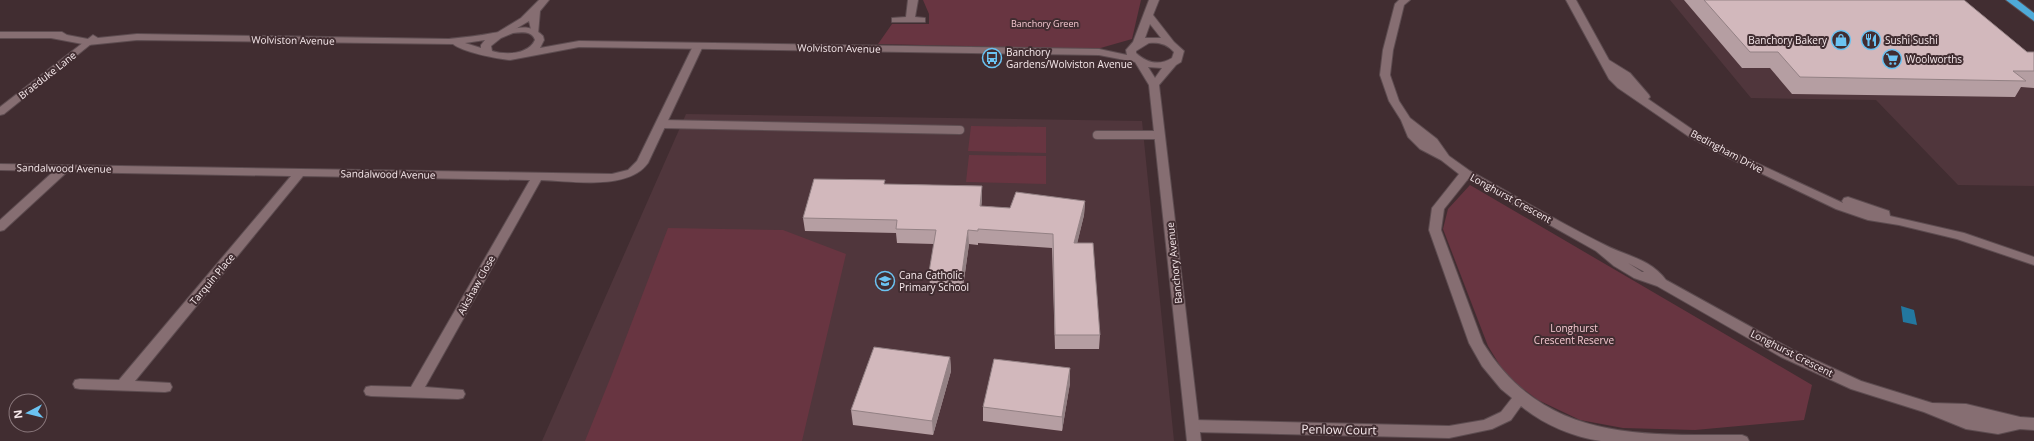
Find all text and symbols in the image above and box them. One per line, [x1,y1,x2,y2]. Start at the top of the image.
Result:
park label: Banchory Green [1011,17,1079,30]
shop icon: Banchory Bakery [1830,29,1852,51]
restaurant icon: Sushi Sushi [1860,29,1882,51]
street label: Wolviston Avenue [251,32,335,48]
place label: Banchory Bakery [1748,33,1828,47]
place label: Sushi Sushi [1885,33,1938,47]
street label: Wolviston Avenue [797,40,881,56]
place label: Banchory Gardens/Wolviston Avenue [1006,45,1133,71]
bus stop icon: Banchory Gardens/Wolviston Avenue [981,47,1003,69]
street label: Braeduke Lane [15,48,79,102]
supermarket icon: Woolworths [1881,48,1903,70]
place label: Woolworths [1906,52,1962,66]
street label: Bedingham Drive [1688,126,1766,176]
street label: Sandalwood Avenue [17,160,112,176]
street label: Sandalwood Avenue [341,166,436,182]
street label: Longhurst Crescent [1468,170,1555,226]
street label: Banchory Avenue [1163,221,1185,304]
street label: Tarquin Place [186,250,238,308]
street label: Aikshaw Close [454,252,498,317]
place label: Cana Catholic Primary School [899,268,969,294]
school or university icon: Cana Catholic Primary School [874,270,896,292]
park label: Longhurst Crescent Reserve [1534,321,1615,347]
street label: Longhurst Crescent [1748,326,1836,380]
north arrow [8,393,48,433]
text: N [10,409,26,420]
street label: Penlow Court [1301,420,1377,439]

